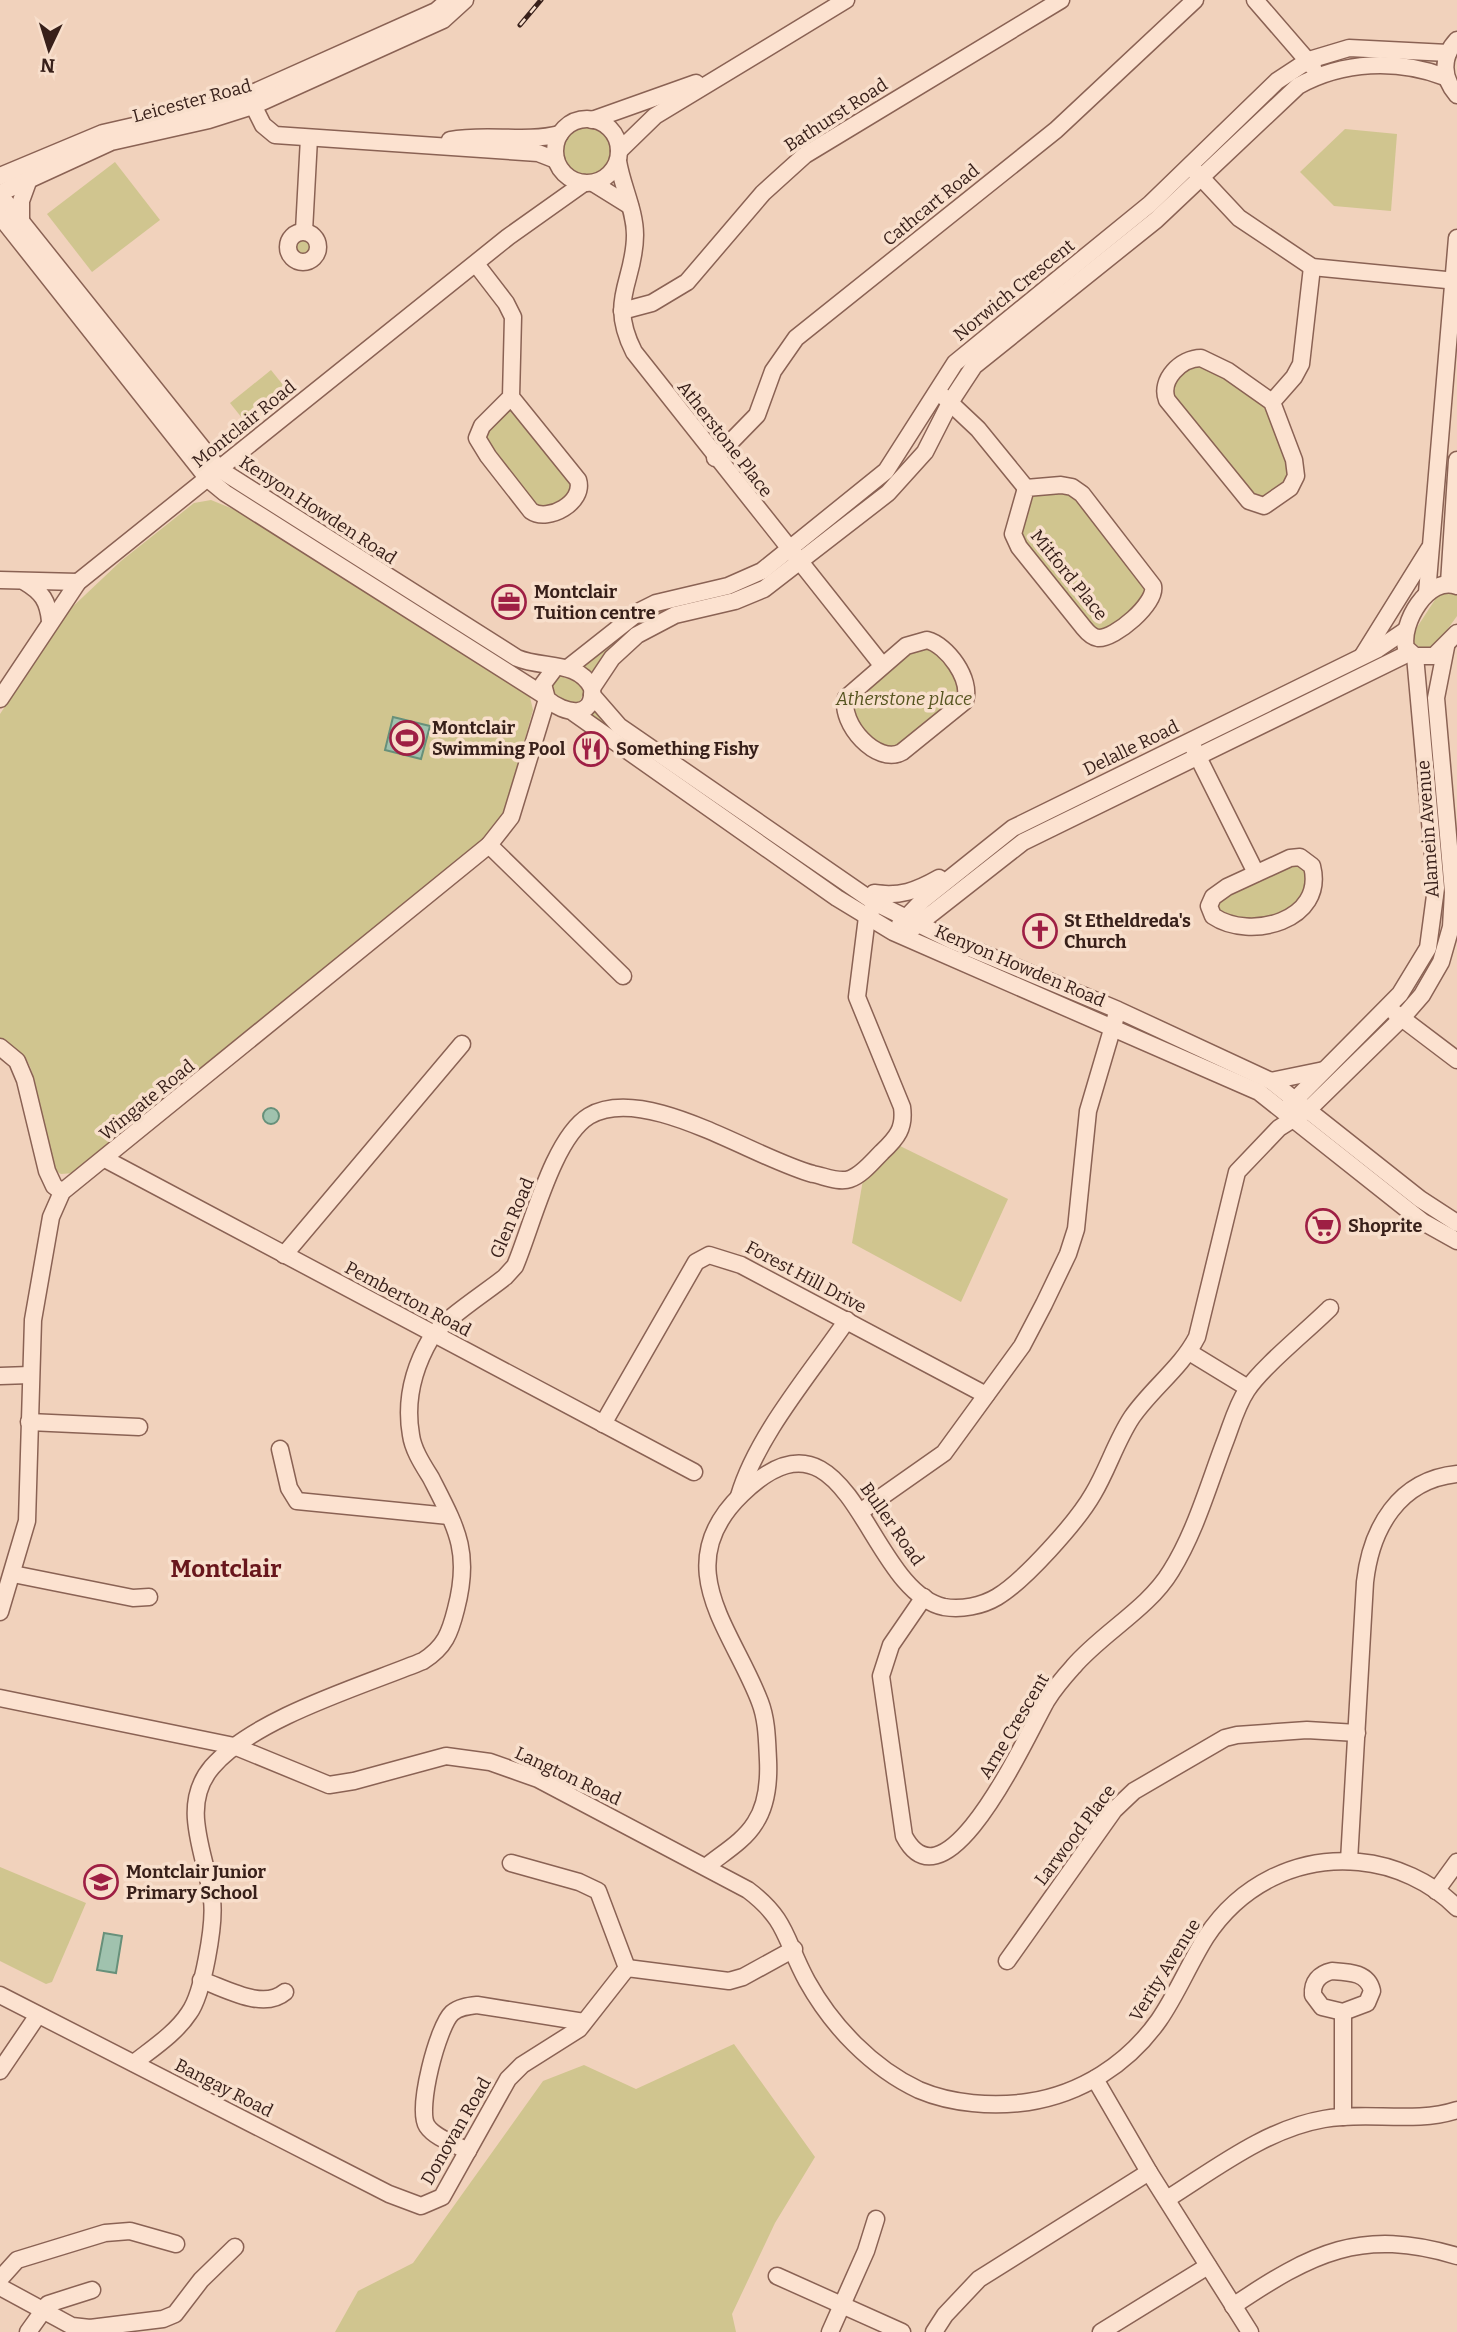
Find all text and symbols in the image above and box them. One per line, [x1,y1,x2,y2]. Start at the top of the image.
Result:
north arrow [14,14,84,84]
text: N [39,53,56,77]
street label: Bathurst Road [780,73,892,156]
street label: Leicester Road [130,74,254,127]
street label: Cathcart Road [878,159,984,251]
street label: Norwich Crescent [949,234,1079,346]
street label: Montclair Road [188,375,300,472]
street label: Atherstone Place [673,377,777,501]
street label: Kenyon Howden Road [235,451,401,569]
street label: Mitford Place [1026,525,1112,625]
place label: Montclair Tuition centre [534,581,656,624]
office icon: Montclair Tuition centre [490,583,528,621]
park label: Atherstone place [835,688,972,710]
street label: Delalle Road [1080,715,1183,781]
place label: Montclair Swimming Pool [432,717,566,760]
sports icon: Montclair Swimming Pool [388,719,426,757]
restaurant icon: Something Fishy [572,730,610,768]
place label: Something Fishy [616,738,760,760]
street label: Alamein Avenue [1412,759,1444,899]
place label: St Etheldreda's Church [1064,910,1191,953]
church icon: St Etheldreda's Church [1021,912,1059,950]
street label: Kenyon Howden Road [931,920,1109,1012]
street label: Wingate Road [95,1055,199,1145]
street label: Glen Road [485,1174,539,1262]
supermarket icon: Shoprite [1304,1207,1342,1245]
place label: Shoprite [1348,1215,1422,1237]
street label: Forest Hill Drive [742,1236,870,1318]
street label: Pemberton Road [341,1257,475,1342]
street label: Buller Road [855,1478,929,1570]
district label: Montclair [170,1555,282,1583]
street label: Arne Crescent [974,1669,1054,1783]
street label: Langton Road [511,1742,625,1810]
street label: Larwood Place [1030,1780,1120,1890]
place label: Montclair Junior Primary School [126,1861,267,1904]
school or university icon: Montclair Junior Primary School [82,1863,120,1901]
street label: Verity Avenue [1125,1915,1205,2025]
street label: Bangay Road [171,2054,277,2122]
street label: Donovan Road [416,2073,496,2189]

